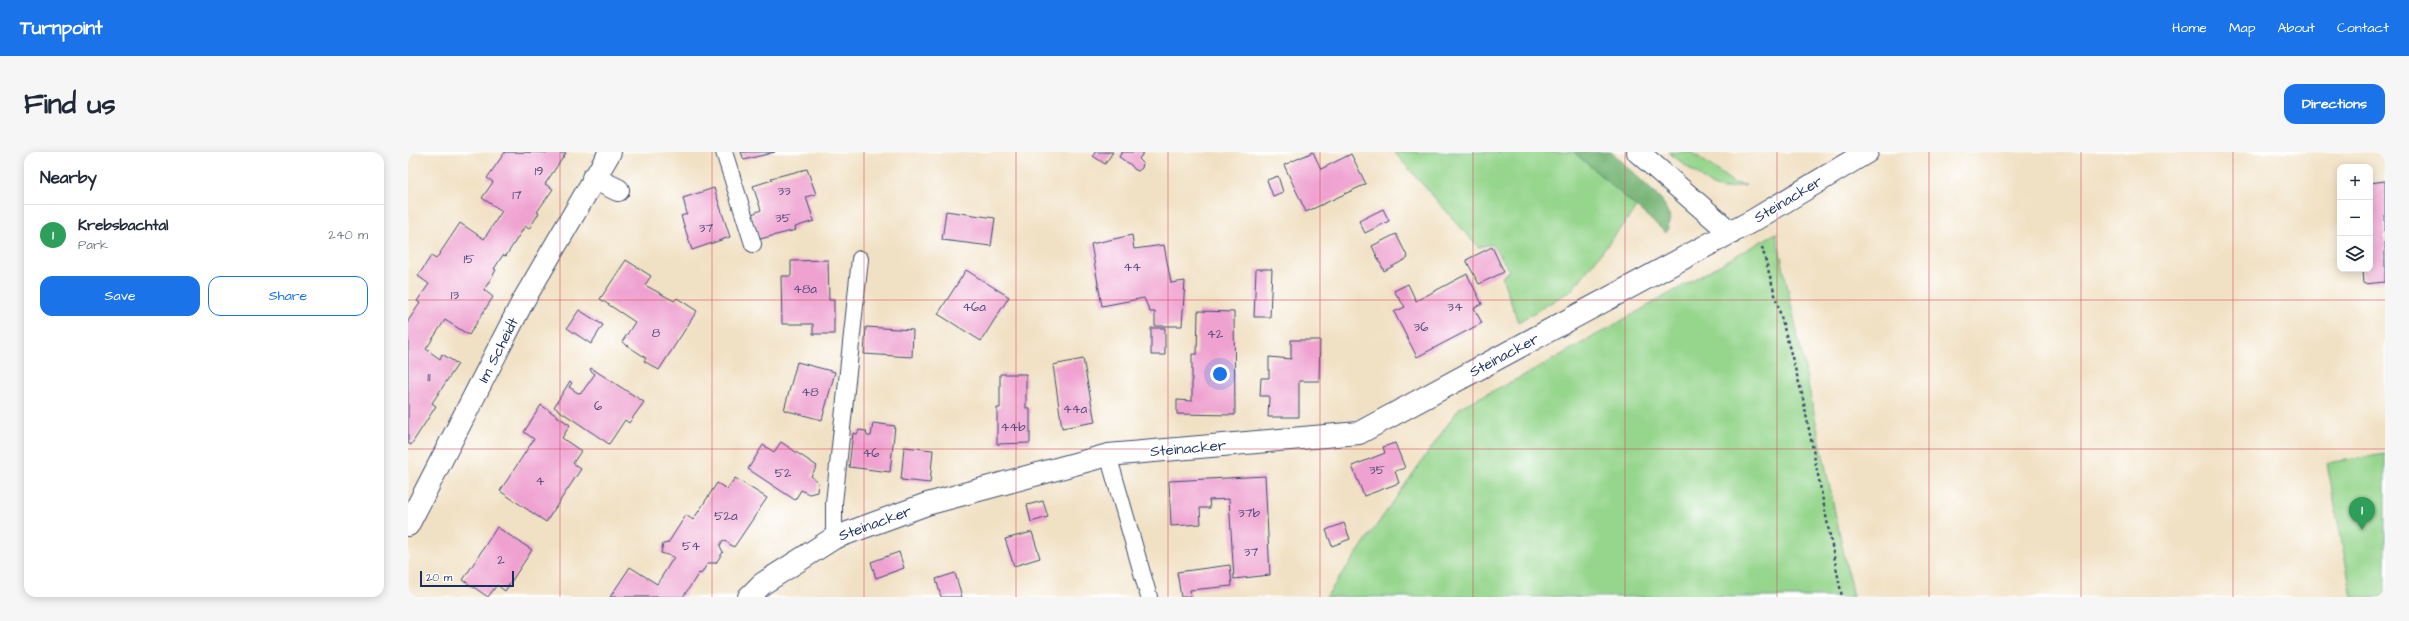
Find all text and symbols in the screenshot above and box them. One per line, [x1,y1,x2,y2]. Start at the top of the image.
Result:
text: Turnpoint [20,15,103,42]
text: Home [2172,18,2207,38]
text: Map [2229,18,2255,38]
text: About [2277,18,2315,38]
text: Contact [2337,18,2389,38]
button: Directions [2284,84,2385,124]
text: Find us [24,85,115,124]
house number: 19 [534,162,544,180]
map controls [2337,164,2373,272]
button: + [2337,164,2373,200]
text: Nearby [40,166,97,190]
street label: Steinacker [1750,171,1826,228]
house number: 33 [777,182,791,200]
house number: 17 [512,186,522,204]
button: − [2337,200,2373,236]
house number: 35 [775,209,791,227]
text: Krebsbachtal [78,215,168,236]
house number: 37 [699,219,713,237]
text: 1 [52,226,54,244]
text: 240 m [328,226,368,244]
text: Park [78,236,108,254]
button: layers [2337,236,2373,272]
house number: 15 [464,250,474,268]
house number: 44 [1123,258,1141,276]
button: Save [40,276,200,316]
button: Share [208,276,368,316]
house number: 48a [793,280,817,298]
house number: 13 [451,286,460,304]
house number: 46a [962,298,986,316]
house number: 34 [1447,298,1463,316]
street label: Im Scheidt [473,314,524,386]
house number: 36 [1414,318,1428,336]
house number: 8 [652,324,661,342]
house number: 42 [1207,325,1224,343]
street label: Steinacker [1466,328,1543,383]
your location [1210,364,1230,384]
house number: 11 [427,368,431,386]
house number: 48 [801,383,819,401]
house number: 6 [594,397,602,415]
house number: 44a [1063,400,1088,418]
house number: 44b [1001,418,1026,436]
street label: Steinacker [1149,435,1227,462]
house number: 46 [863,444,880,462]
house number: 35 [1369,461,1385,479]
house number: 52 [775,464,792,482]
house number: 4 [536,472,545,490]
pin: 1 [2349,497,2375,530]
street label: Steinacker [836,501,915,546]
house number: 37b [1238,504,1261,522]
house number: 52a [714,507,738,525]
house number: 54 [682,537,700,555]
house number: 37 [1244,543,1258,561]
house number: 2 [497,551,505,569]
scale bar [420,569,514,588]
text: 20 m [426,570,452,585]

